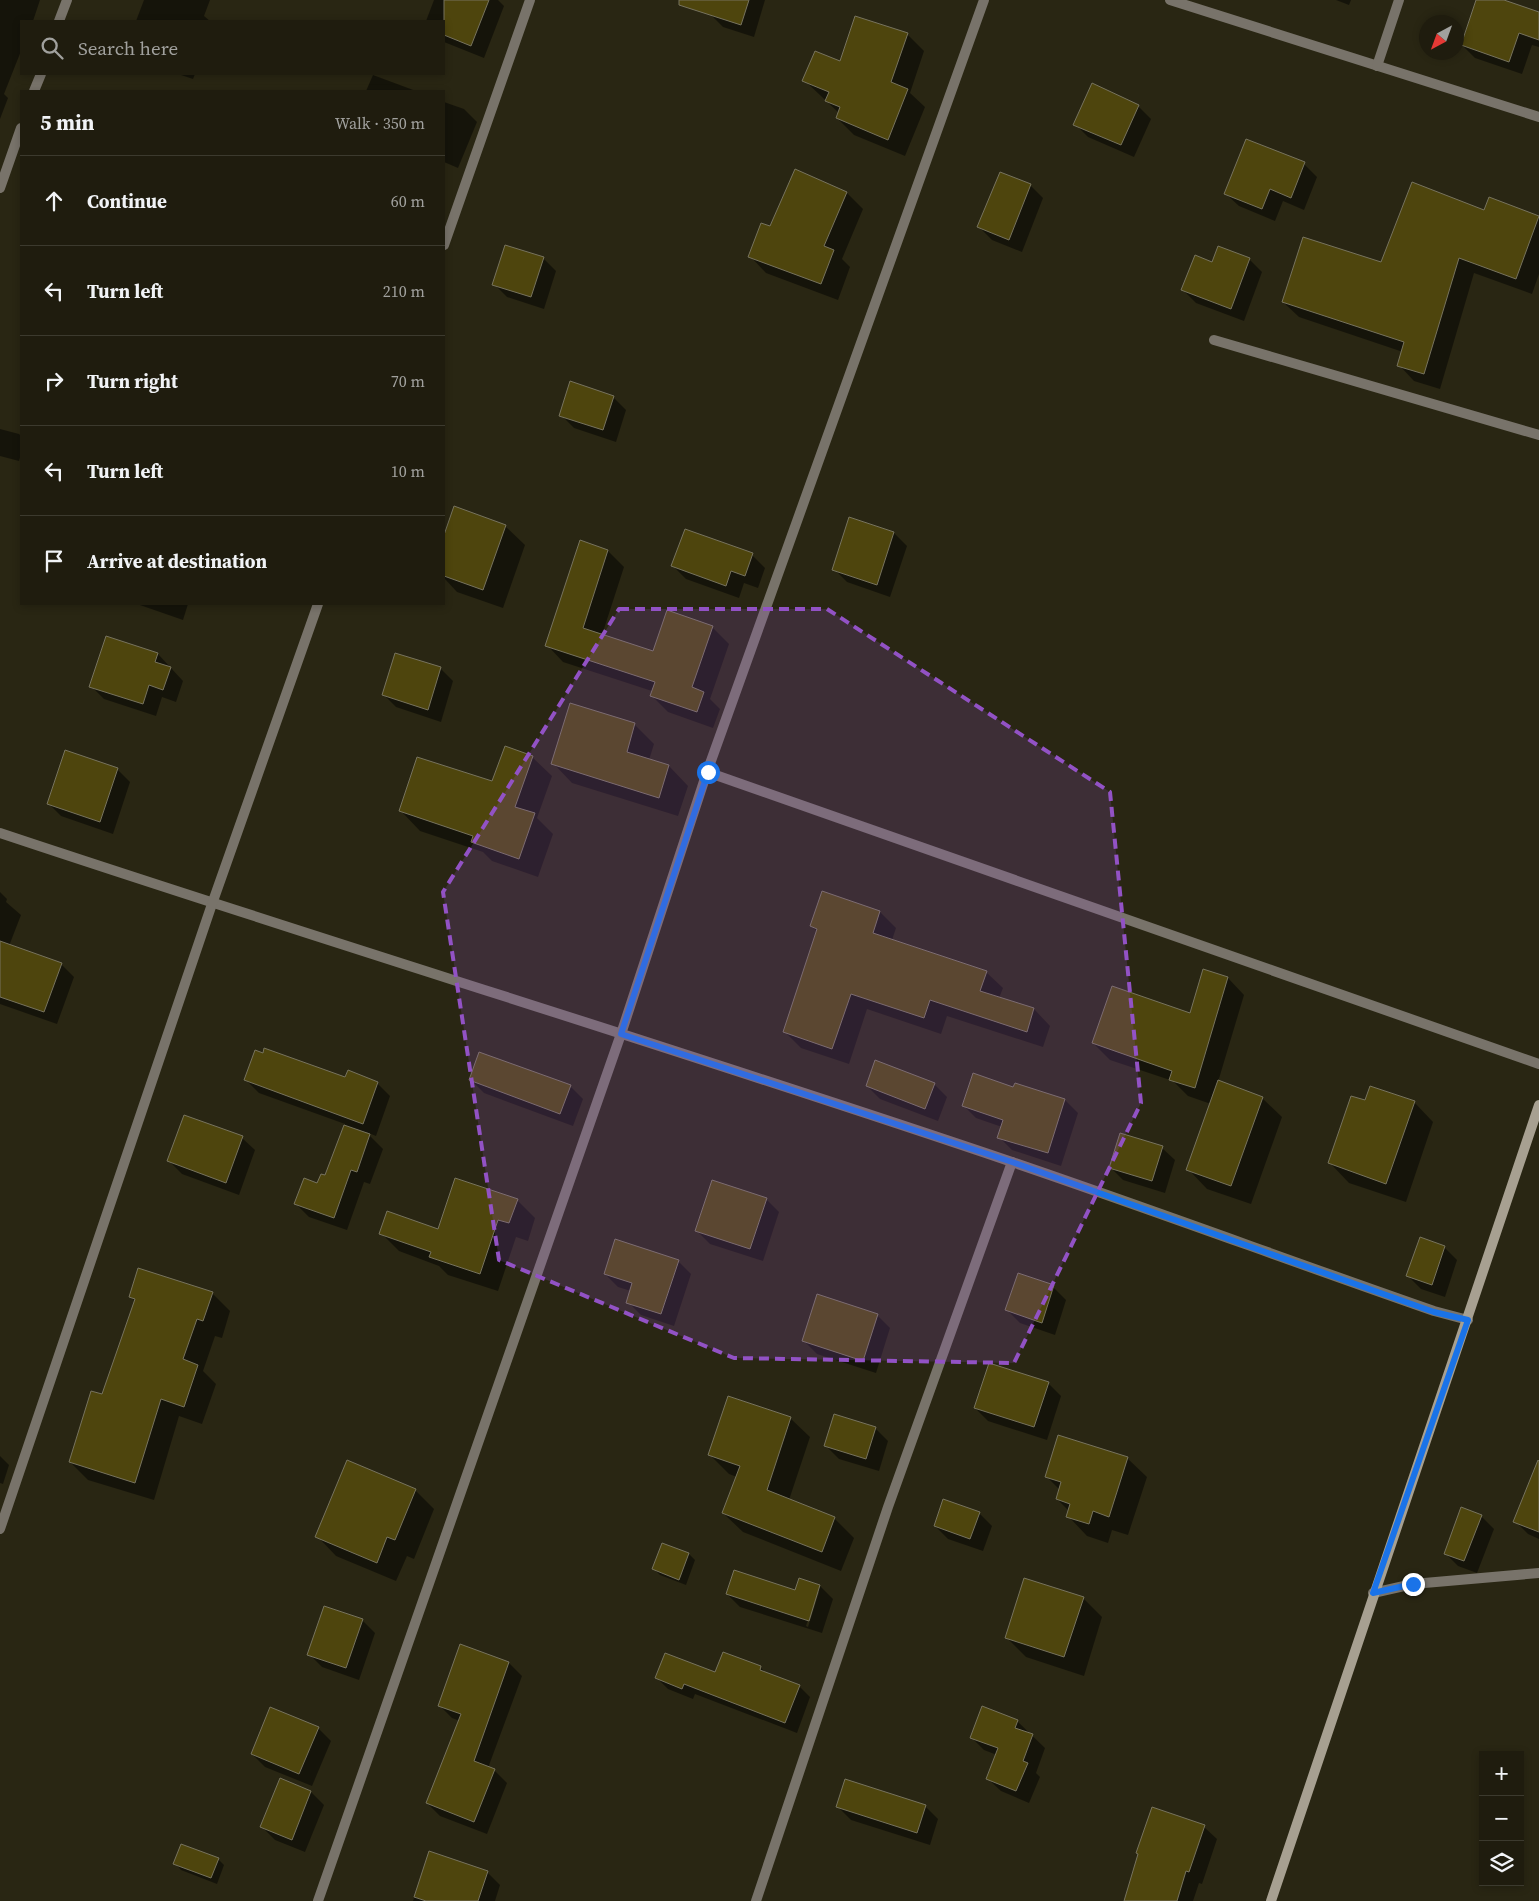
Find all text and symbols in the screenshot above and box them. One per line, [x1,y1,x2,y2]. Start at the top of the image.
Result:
north arrow [1419,15,1464,60]
search box [20,20,445,75]
icon: search [38,34,66,62]
text: Search here [78,35,178,61]
text: 5 min [40,108,95,137]
text: Walk · 350 m [335,112,425,134]
icon: ahead [40,187,68,215]
text: Continue [87,188,167,214]
text: 60 m [391,190,425,212]
icon: left [40,277,68,305]
text: Turn left [87,278,163,304]
text: 210 m [383,280,425,302]
icon: right [40,367,68,395]
text: Turn right [87,368,178,394]
text: 70 m [391,370,425,392]
icon: left [40,457,68,485]
text: Turn left [87,458,163,484]
text: 10 m [391,460,425,482]
icon: arrive [40,547,68,575]
text: Arrive at destination [87,548,267,574]
route start [697,761,720,784]
route end [1402,1573,1425,1596]
map controls [1479,1751,1524,1886]
button: + [1479,1751,1524,1796]
button: − [1479,1796,1524,1841]
button: layers [1479,1841,1524,1886]

